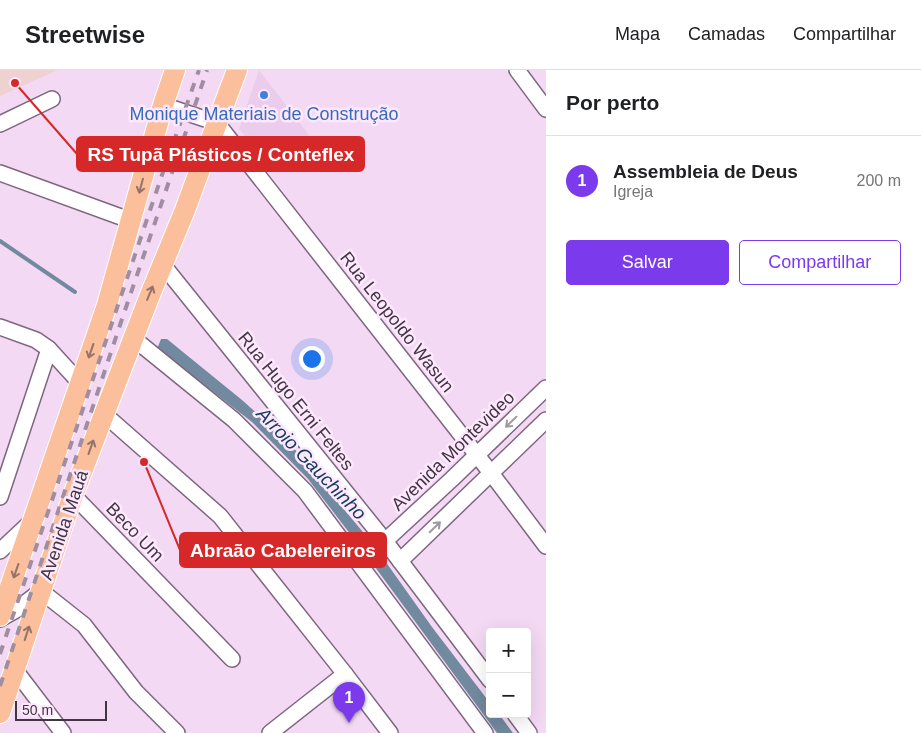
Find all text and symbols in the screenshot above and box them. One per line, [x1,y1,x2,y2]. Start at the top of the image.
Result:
text: Streetwise [25,21,145,48]
text: Mapa [615,24,660,44]
text: Camadas [688,24,765,44]
text: Compartilhar [793,24,896,44]
marker: Monique Materiais de Construção [258,89,270,101]
text: Por perto [566,91,659,114]
place label: Monique Materiais de Construção [129,104,399,124]
callout: RS Tupã Plásticos / Conteflex [77,137,364,171]
text: RS Tupã Plásticos / Conteflex [88,144,355,165]
text: Assembleia de Deus [613,161,798,182]
text: 1 [578,172,586,189]
text: 200 m [857,172,901,189]
one-way arrow [136,178,146,194]
text: Igreja [613,183,653,200]
button: Salvar [566,240,729,285]
button: Compartilhar [739,240,901,285]
street label: Rua Leopoldo Wasun [336,248,458,396]
one-way arrow [146,286,156,301]
street label: Rua Hugo Erni Feltes [234,328,358,474]
one-way arrow [86,343,95,358]
your location [299,346,325,372]
street label: Avenida Montevideo [388,387,518,515]
water label: Arroio Gauchinho [252,402,371,524]
one-way arrow [506,415,518,427]
one-way arrow [87,439,96,455]
street label: Avenida Mauá [36,467,92,583]
street label: Beco Um [102,498,168,566]
one-way arrow [429,521,442,533]
callout: Abraão Cabelereiros [180,533,386,567]
text: Abraão Cabelereiros [190,540,376,561]
one-way arrow [10,562,20,578]
one-way arrow [23,626,32,642]
map controls [486,628,531,718]
button: + [486,628,531,673]
button: − [486,673,531,718]
pin: 1 [333,682,365,723]
scale bar [15,698,108,721]
text: 50 m [22,702,53,718]

